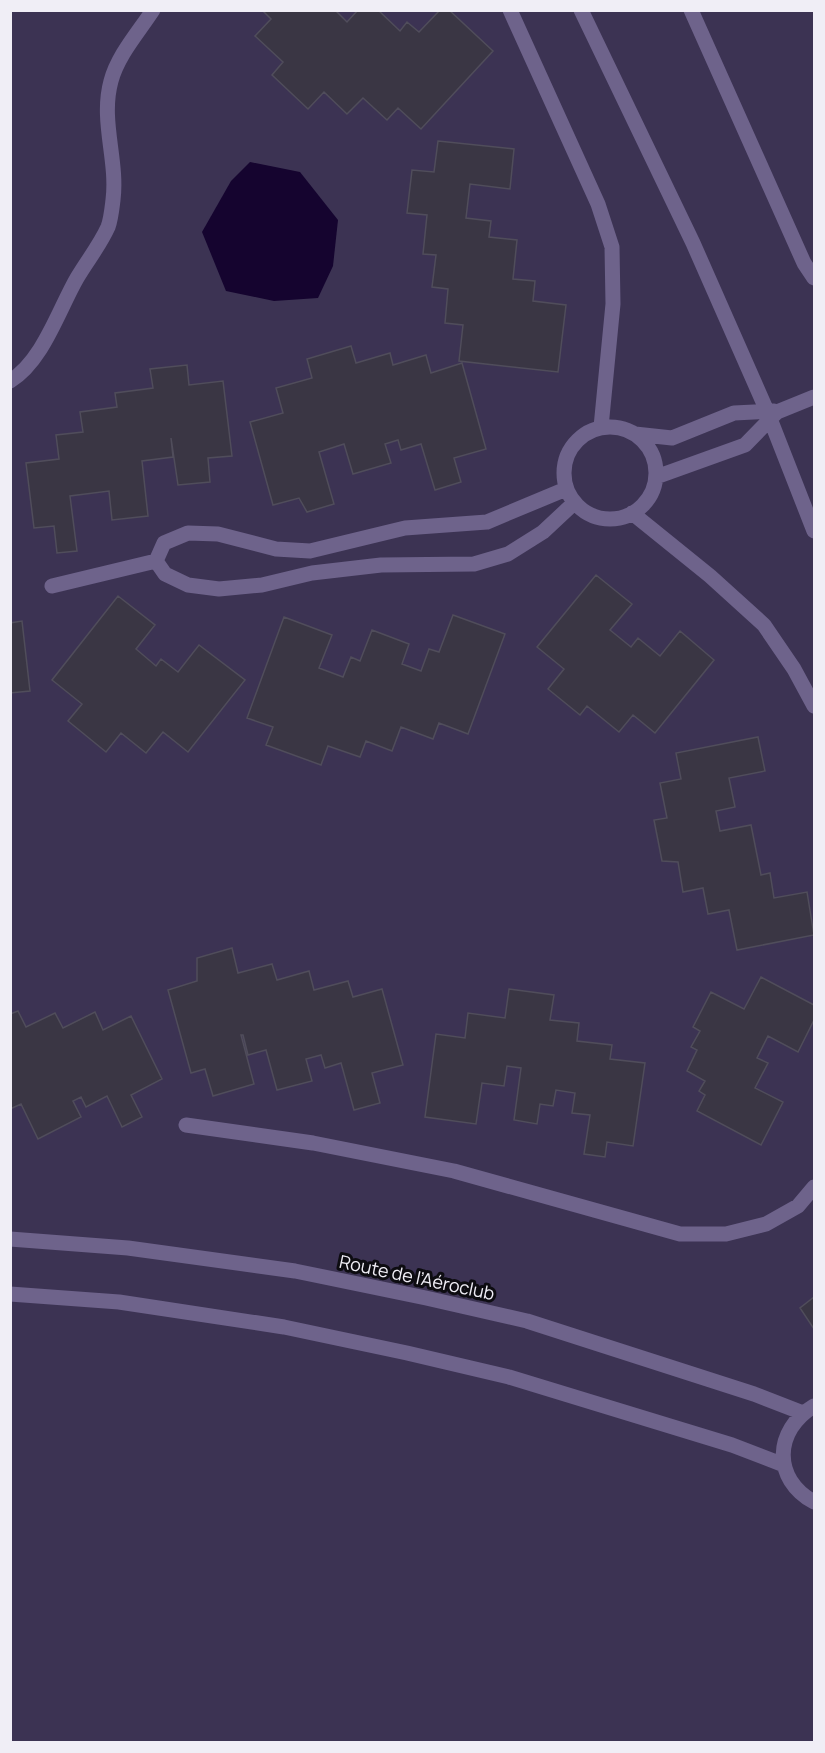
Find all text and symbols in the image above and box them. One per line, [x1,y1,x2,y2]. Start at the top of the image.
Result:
street label: Route de l’Aéroclub [337,1249,497,1305]

